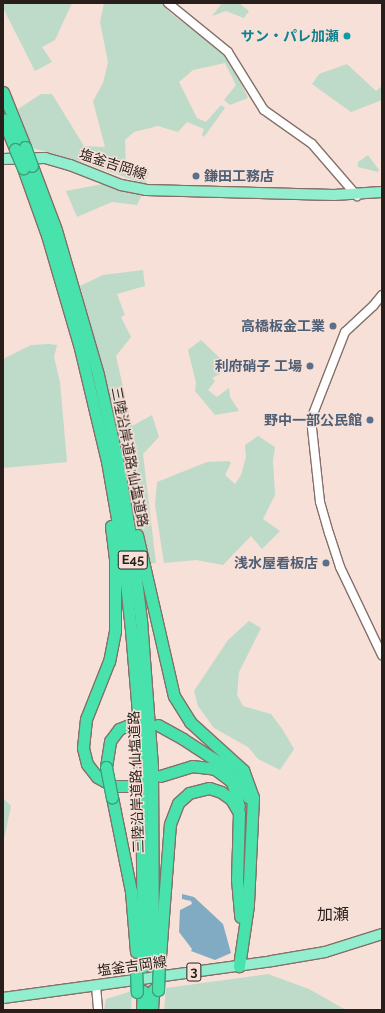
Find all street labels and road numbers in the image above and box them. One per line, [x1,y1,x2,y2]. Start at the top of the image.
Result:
street label: 塩釜吉岡線 [77,145,149,183]
street label: 三陸沿岸道路;仙塩道路 [108,385,152,529]
road number: E45 [117,549,149,571]
street label: 三陸沿岸道路;仙塩道路 [125,710,147,854]
street label: 塩釜吉岡線 [96,953,168,979]
road number: 3 [186,961,202,983]

